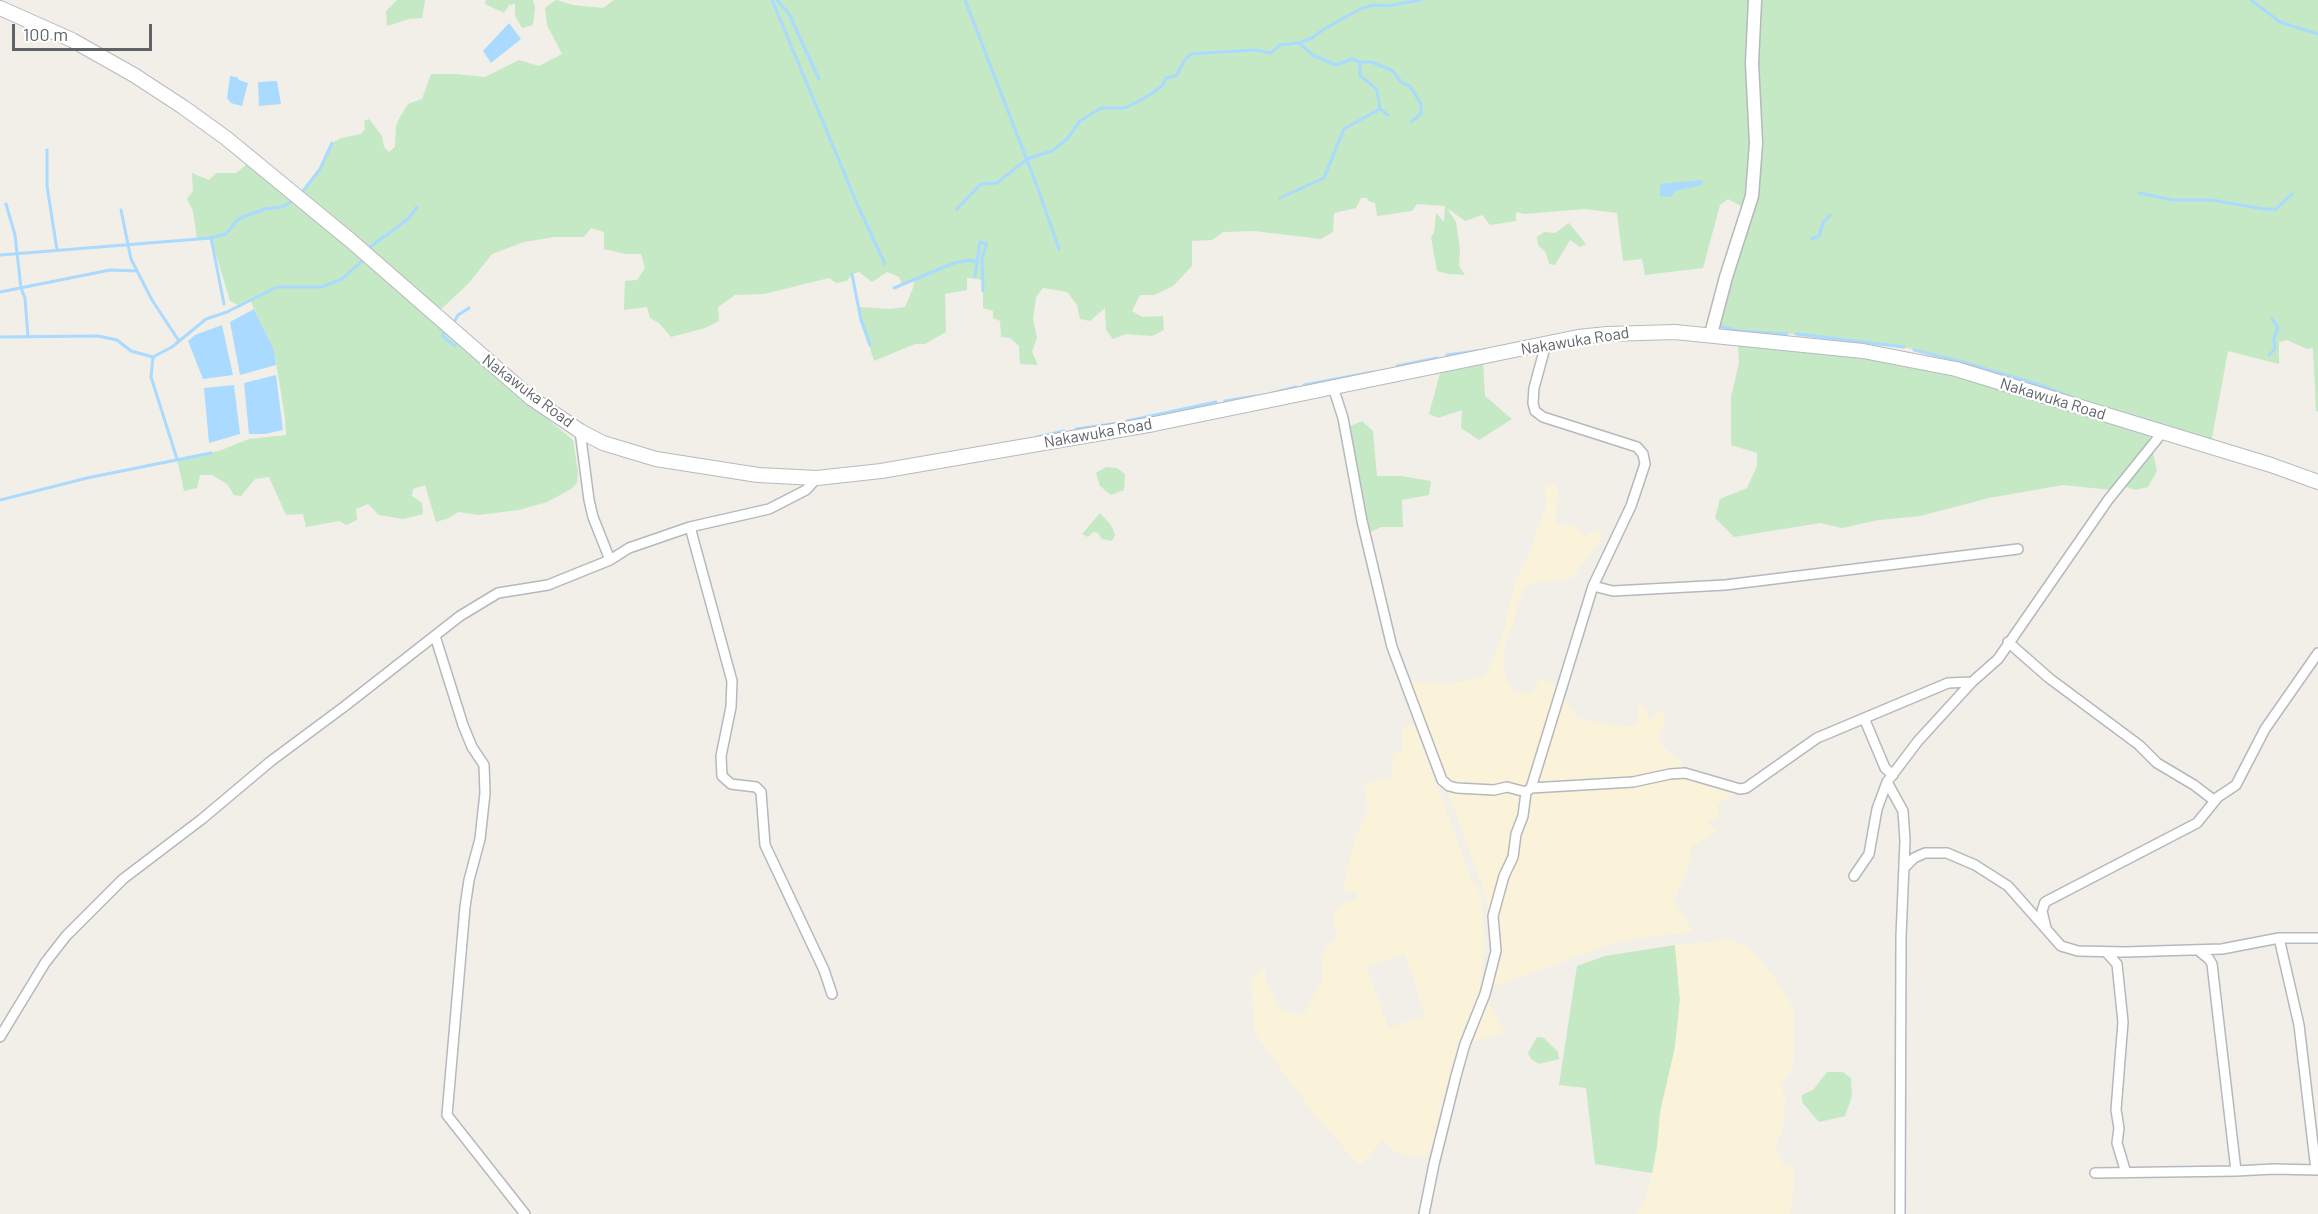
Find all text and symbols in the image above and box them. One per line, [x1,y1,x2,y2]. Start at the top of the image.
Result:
scale bar [15,12,154,50]
text: 100 m [23,23,68,45]
street label: Nakawuka Road [1519,323,1631,359]
street label: Nakawuka Road [478,350,578,432]
street label: Nakawuka Road [1998,374,2108,424]
street label: Nakawuka Road [1042,414,1154,452]

